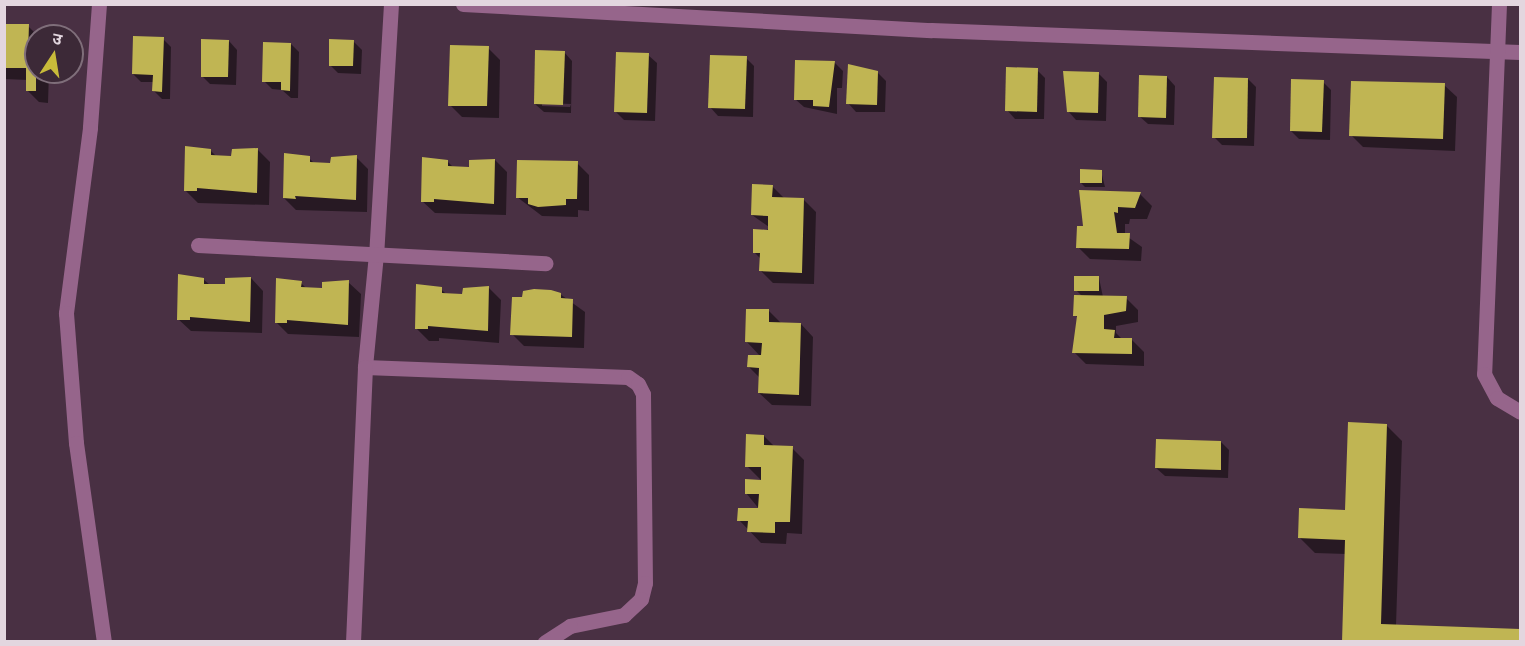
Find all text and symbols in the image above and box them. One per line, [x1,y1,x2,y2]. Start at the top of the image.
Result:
north arrow [24,24,84,84]
text: उ [50,26,64,51]

